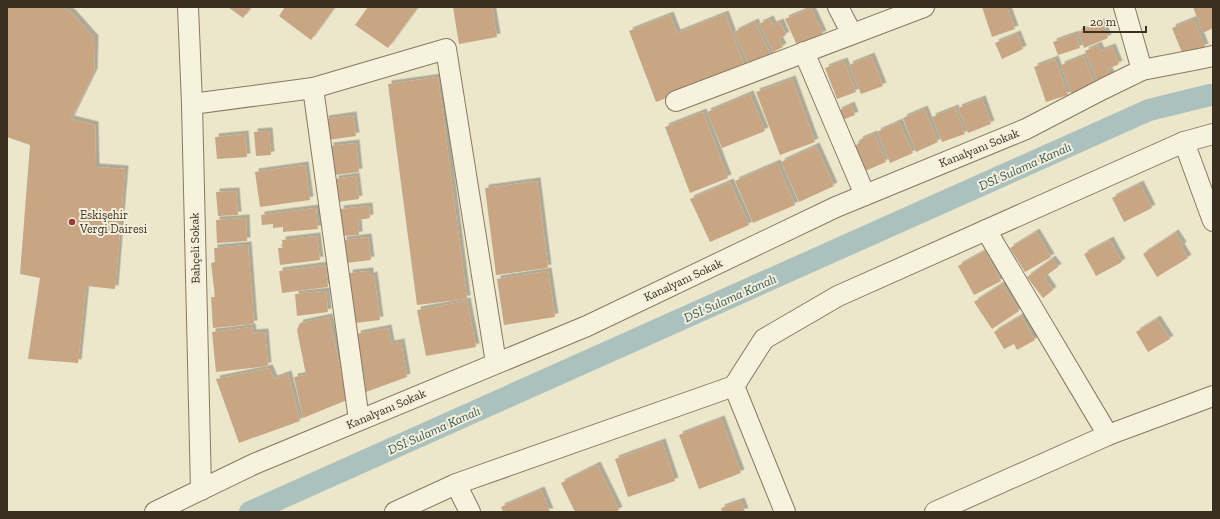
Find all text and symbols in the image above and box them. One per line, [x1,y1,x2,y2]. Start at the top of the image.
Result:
scale bar [1084,8,1146,34]
text: 20 m [1090,15,1117,29]
street label: Kanalyanı Sokak [937,125,1022,170]
water label: DSİ Sulama Kanalı [976,139,1074,193]
place label: Eskişehir Vergi Dairesi [79,208,148,236]
street label: Bahçeli Sokak [187,212,203,284]
marker: Eskişehir Vergi Dairesi [67,217,77,227]
street label: Kanalyanı Sokak [642,255,725,304]
water label: DSİ Sulama Kanalı [681,271,779,325]
street label: Kanalyanı Sokak [344,386,429,432]
water label: DSİ Sulama Kanalı [385,403,483,457]

